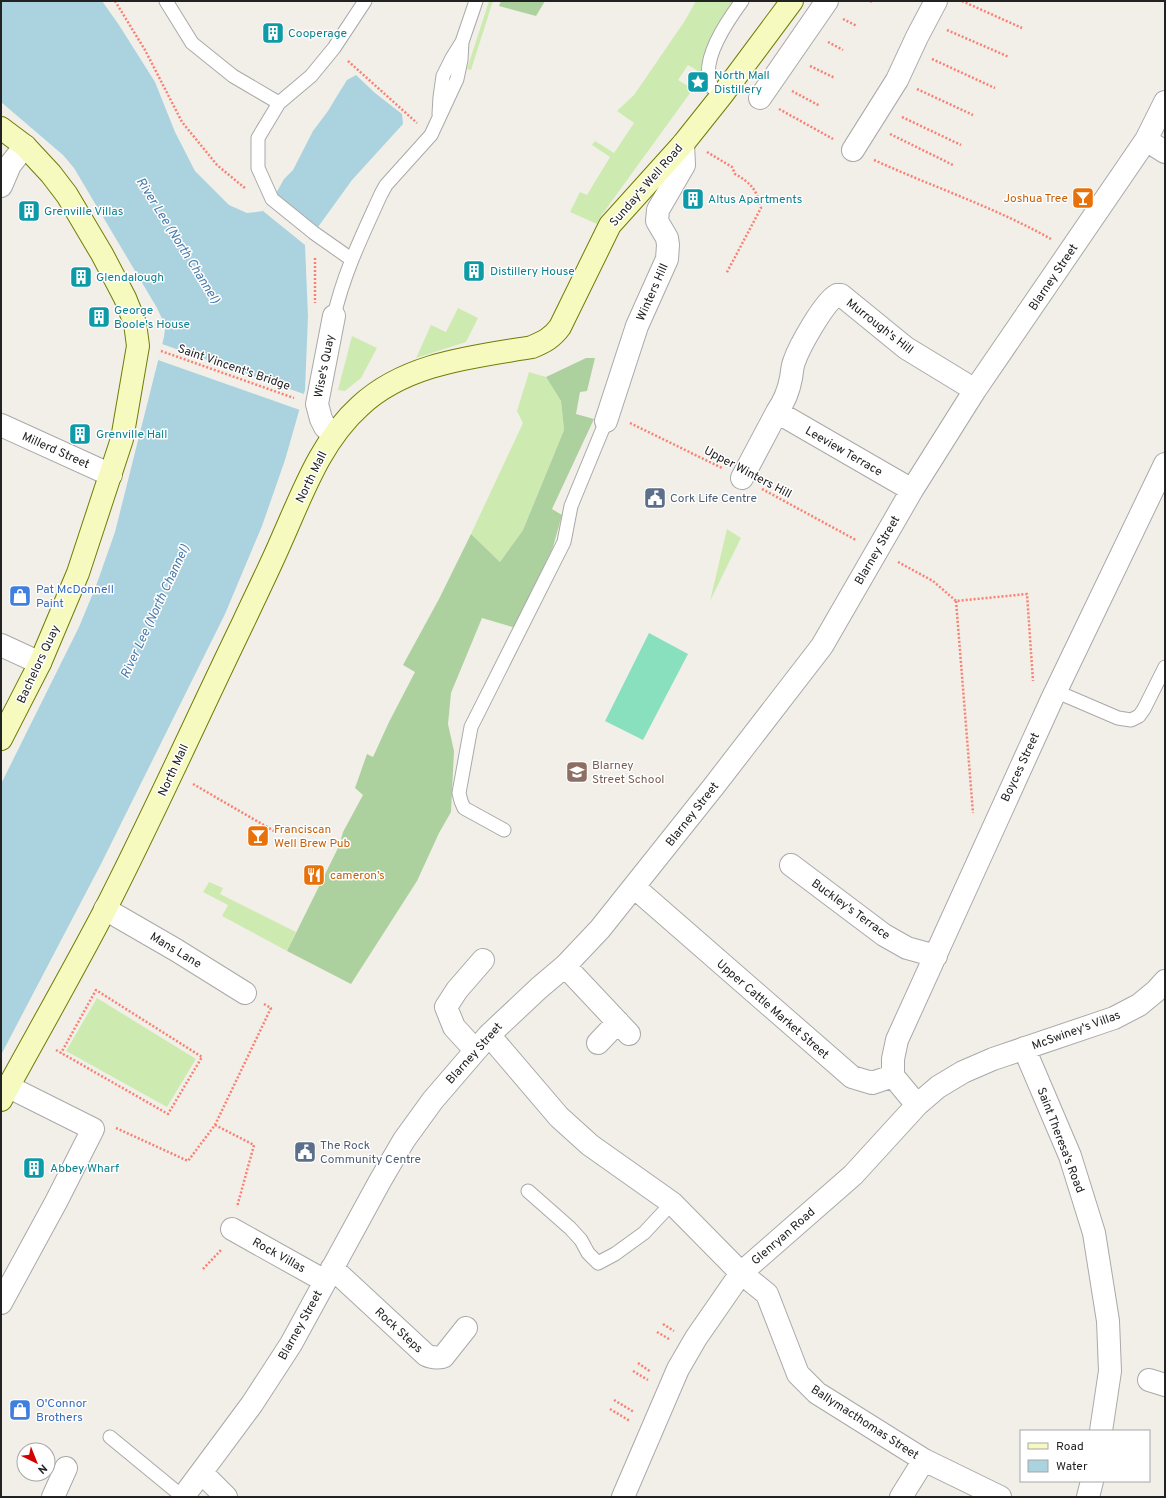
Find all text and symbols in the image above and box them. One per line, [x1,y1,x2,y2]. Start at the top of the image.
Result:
building icon: Cooperage [260,20,286,46]
place label: Cooperage [288,26,347,42]
place label: North Mall Distillery [714,68,770,98]
place icon: North Mall Distillery [685,69,711,95]
street label: Sunday's Well Road [606,141,687,230]
water label: River Lee (North Channel) [132,175,223,308]
bar icon: Joshua Tree [1070,185,1096,211]
building icon: Altus Apartments [680,186,706,212]
place label: Joshua Tree [1004,191,1068,207]
place label: Altus Apartments [708,192,802,208]
building icon: Grenville Villas [16,198,42,224]
place label: Grenville Villas [44,204,123,220]
street label: Blarney Street [1026,241,1082,314]
building icon: Distillery House [461,258,487,284]
street label: Winters Hill [633,261,673,324]
building icon: Glendalough [68,264,94,290]
place label: Distillery House [490,264,575,280]
place label: Glendalough [96,270,164,286]
street label: Murrough's Hill [842,296,916,358]
place label: George Boole's House [114,303,190,333]
building icon: George Boole's House [86,304,112,330]
street label: Wise's Quay [311,333,339,399]
street label: Saint Vincent's Bridge [175,341,292,395]
building icon: Grenville Hall [67,421,93,447]
street label: Leeview Terrace [802,423,885,480]
place label: Grenville Hall [96,427,167,443]
street label: Millerd Street [19,429,92,473]
street label: Upper Winters Hill [701,443,794,503]
street label: North Mall [292,449,331,506]
public building icon: Cork Life Centre [642,485,668,511]
place label: Cork Life Centre [670,491,757,507]
street label: Blarney Street [852,513,904,588]
water label: River Lee (North Channel) [118,542,194,681]
place label: Pat McDonnell Paint [36,582,114,612]
shop icon: Pat McDonnell Paint [7,583,33,609]
street label: Bachelors Quay [14,623,64,706]
street label: Boyces Street [998,730,1044,805]
street label: North Mall [155,742,193,799]
place label: Blarney Street School [592,758,665,788]
school or university icon: Blarney Street School [564,759,590,785]
street label: Blarney Street [663,779,723,850]
place label: Franciscan Well Brew Pub [274,822,351,852]
bar icon: Franciscan Well Brew Pub [245,823,271,849]
restaurant icon: cameron’s [301,862,327,888]
place label: cameron’s [330,868,385,884]
street label: Buckley's Terrace [808,876,893,944]
street label: Mans Lane [147,929,204,973]
street label: Upper Cattle Market Street [713,956,832,1063]
street label: McSwiney's Villas [1030,1007,1123,1054]
street label: Blarney Street [443,1020,507,1088]
street label: Saint Theresa's Road [1033,1085,1088,1195]
place label: The Rock Community Centre [320,1138,421,1168]
public building icon: The Rock Community Centre [292,1139,318,1165]
building icon: Abbey Wharf [21,1155,47,1181]
place label: Abbey Wharf [50,1161,119,1177]
street label: Glenryan Road [748,1205,819,1269]
street label: Rock Villas [249,1235,308,1277]
street label: Blarney Street [275,1288,327,1363]
street label: Rock Steps [371,1304,426,1357]
street label: Ballymacthomas Street [807,1382,921,1464]
place label: O'Connor Brothers [36,1396,87,1426]
shop icon: O'Connor Brothers [7,1397,33,1423]
legend [1020,1430,1150,1482]
text: Road [1056,1439,1084,1455]
north arrow [16,1442,56,1482]
text: Water [1056,1459,1088,1475]
text: N [34,1461,50,1476]

